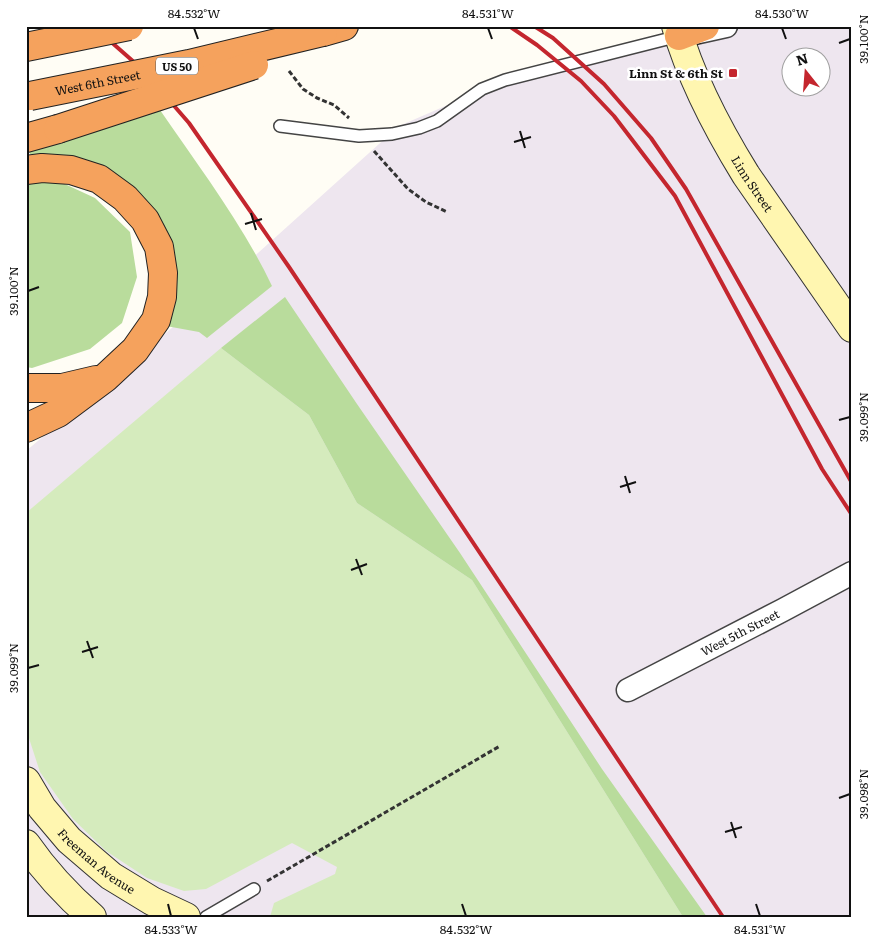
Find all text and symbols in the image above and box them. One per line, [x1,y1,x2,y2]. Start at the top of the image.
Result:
text: 84.532°W [168,4,220,22]
text: 84.531°W [462,4,514,22]
text: 84.530°W [755,4,809,22]
text: 39.100°N [854,14,872,64]
text: N [793,47,811,70]
north arrow [780,48,830,98]
road number: US 50 [156,58,198,74]
place label: Linn St & 6th St [629,64,724,82]
street label: West 6th Street [53,65,142,100]
marker: Linn St & 6th St [727,67,739,79]
street label: Linn Street [727,152,778,216]
text: 39.100°N [4,266,22,316]
text: 39.099°N [854,392,872,442]
street label: West 5th Street [697,604,783,660]
text: 39.099°N [4,643,22,693]
text: 39.098°N [854,769,872,819]
street label: Freeman Avenue [54,824,139,898]
text: 84.533°W [144,920,198,938]
text: 84.532°W [440,920,492,938]
text: 84.531°W [734,920,786,938]

